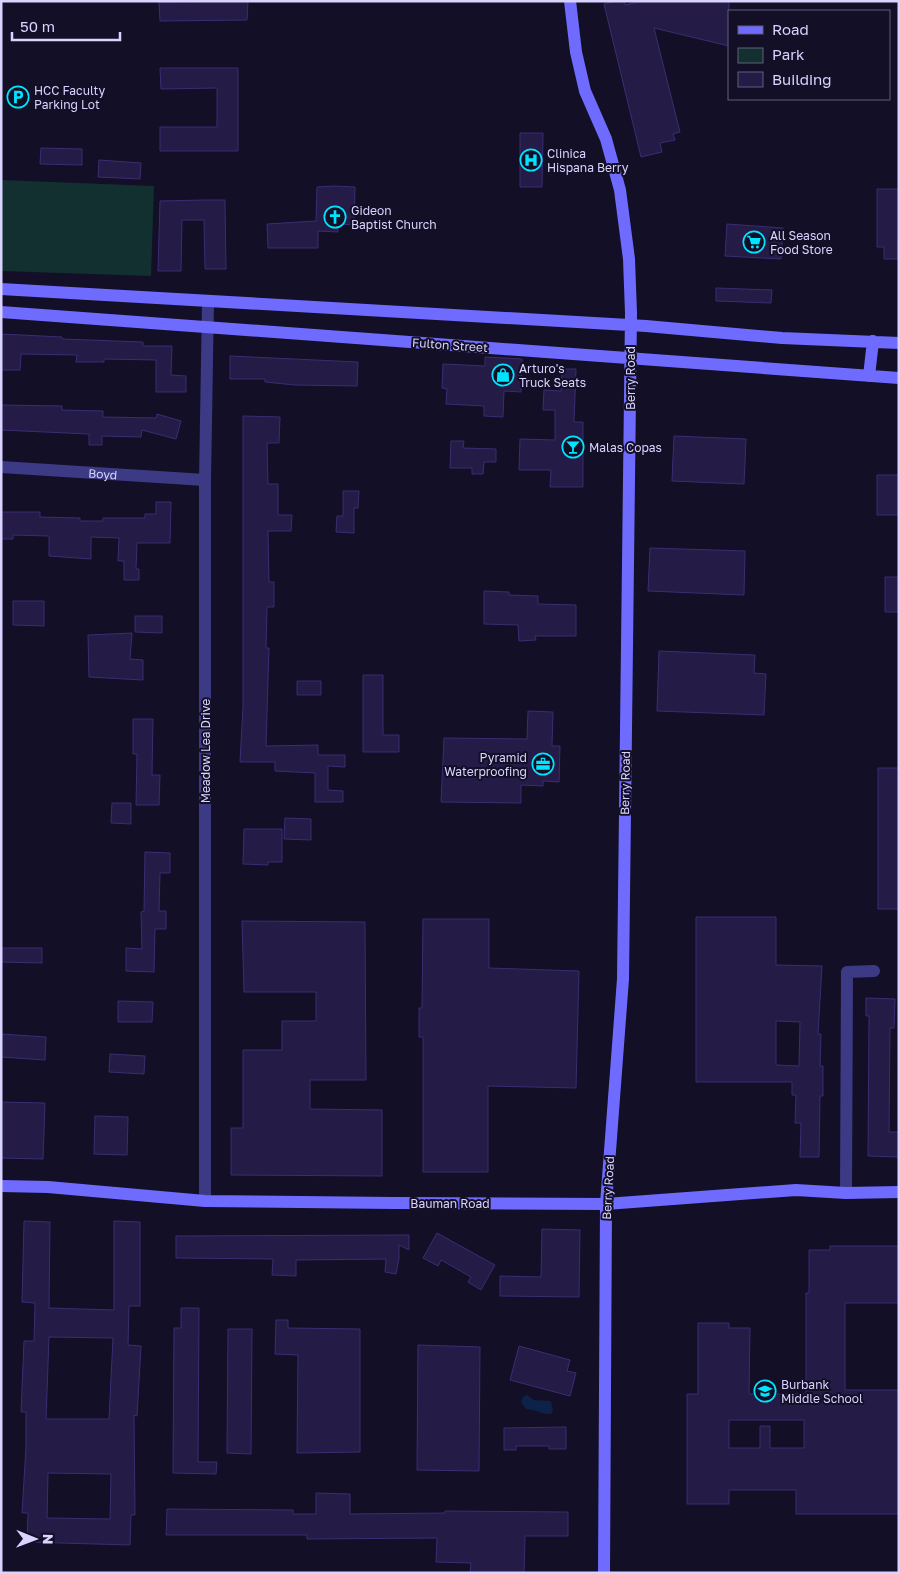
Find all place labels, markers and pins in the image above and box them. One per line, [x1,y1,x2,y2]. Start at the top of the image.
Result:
place label: HCC Faculty Parking Lot [34,83,106,112]
parking icon: HCC Faculty Parking Lot [6,85,30,109]
place label: Clinica Hispana Berry [547,146,629,175]
hospital icon: Clinica Hispana Berry [519,148,543,172]
place label: Gideon Baptist Church [351,203,437,232]
church icon: Gideon Baptist Church [323,205,347,229]
place label: All Season Food Store [770,228,833,257]
supermarket icon: All Season Food Store [742,230,766,254]
place label: Arturo's Truck Seats [519,361,586,390]
shop icon: Arturo's Truck Seats [491,363,515,387]
bar icon: Malas Copas [561,435,585,459]
place label: Malas Copas [589,440,662,455]
place label: Pyramid Waterproofing [444,750,527,779]
office icon: Pyramid Waterproofing [531,752,555,776]
place label: Burbank Middle School [781,1377,863,1406]
school or university icon: Burbank Middle School [753,1379,777,1403]

